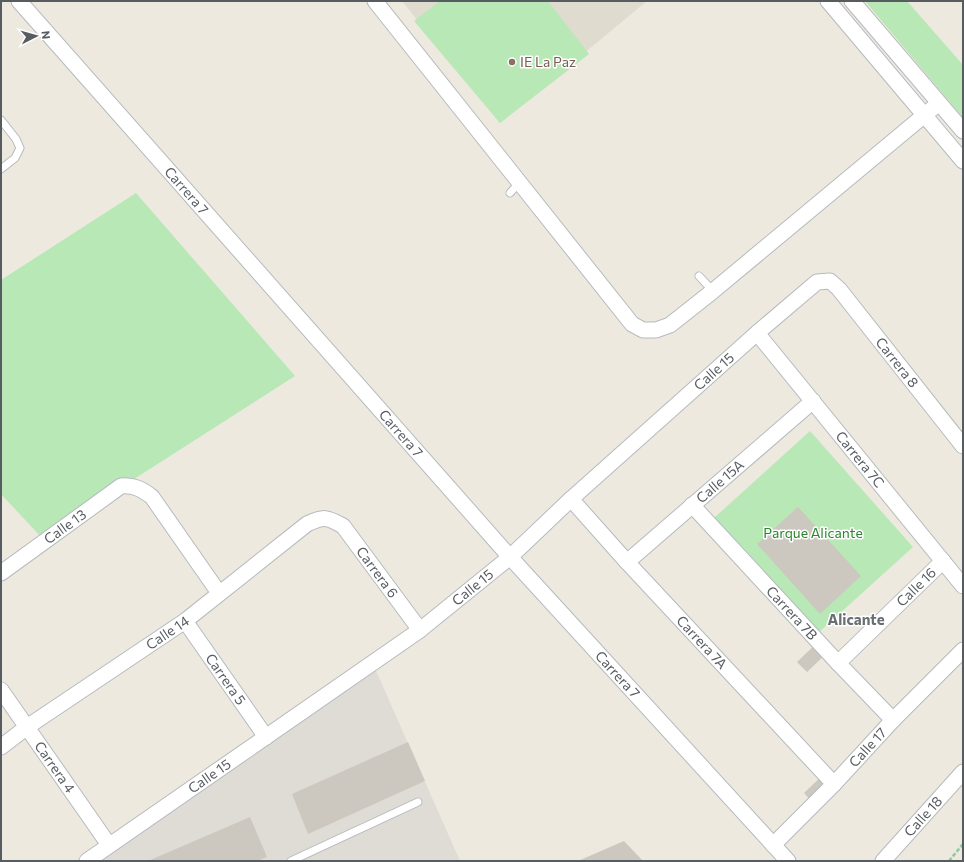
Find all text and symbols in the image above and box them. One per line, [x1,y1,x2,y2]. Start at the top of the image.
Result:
north arrow [16,16,56,56]
text: N [40,30,53,40]
place label: IE La Paz [520,53,576,70]
marker: IE La Paz [507,57,517,67]
street label: Carrera 7 [161,163,212,218]
street label: Carrera 8 [872,334,922,391]
street label: Calle 15 [690,349,737,393]
street label: Carrera 7 [376,406,427,461]
street label: Carrera 7C [832,427,888,491]
street label: Calle 15A [692,456,747,506]
street label: Calle 13 [40,505,89,547]
park label: Parque Alicante [763,524,863,541]
street label: Carrera 6 [353,543,402,601]
street label: Calle 16 [892,564,939,610]
street label: Calle 15 [448,565,496,609]
street label: Carrera 7B [763,582,821,643]
district label: Alicante [827,610,885,628]
street label: Calle 14 [142,611,193,653]
street label: Carrera 7A [673,612,731,672]
street label: Carrera 7 [592,647,644,701]
street label: Carrera 5 [202,650,250,708]
street label: Calle 17 [845,724,890,770]
street label: Carrera 4 [31,738,79,796]
street label: Calle 15 [185,755,234,796]
street label: Calle 18 [900,792,945,840]

